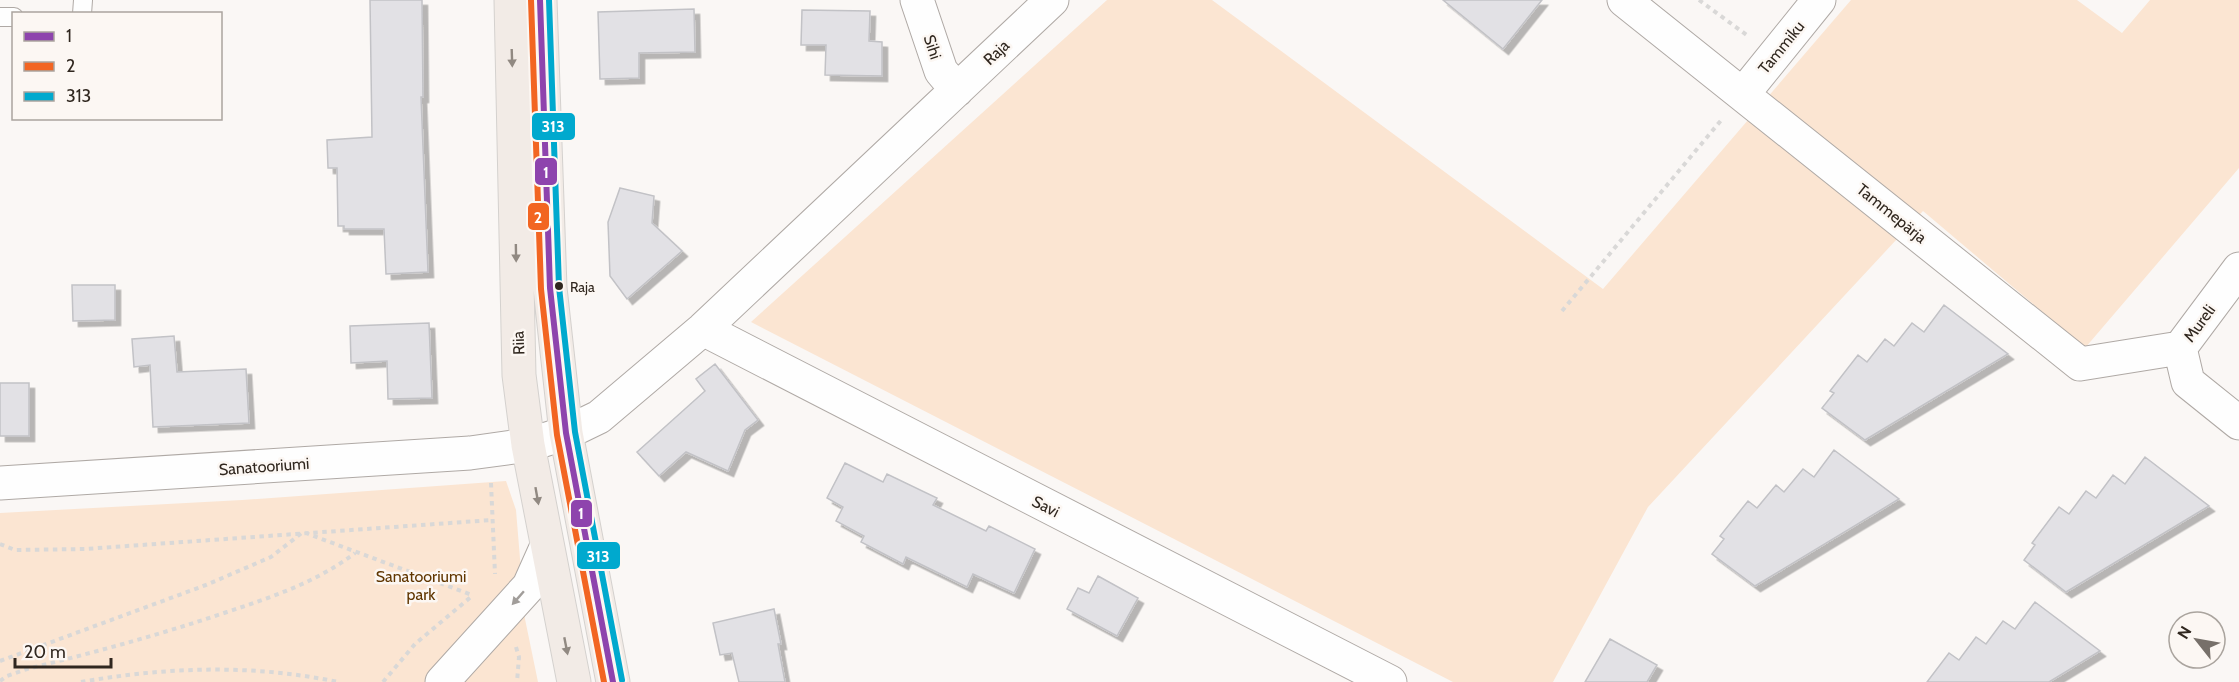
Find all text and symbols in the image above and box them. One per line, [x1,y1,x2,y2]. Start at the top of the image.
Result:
legend [12,12,222,120]
street label: Tammiku [1754,17,1808,77]
text: 1 [66,25,72,47]
street label: Sihi [920,32,945,62]
street label: Raja [980,36,1013,69]
one-way arrow [508,49,517,68]
text: 2 [66,55,75,77]
text: 313 [66,85,91,107]
line badge: 313 [531,112,576,141]
text: 313 [541,117,565,136]
line badge: 1 [534,157,558,186]
text: 1 [543,163,549,182]
street label: Tammepärja [1853,180,1931,247]
line badge: 2 [527,202,550,231]
text: 2 [534,208,542,227]
one-way arrow [511,244,521,263]
place label: Raja [570,278,595,296]
marker: Raja [553,280,565,292]
street label: Mureli [2180,301,2219,346]
street label: Riia [509,330,528,355]
street label: Sanatooriumi [218,454,310,479]
one-way arrow [533,487,542,506]
street label: Savi [1029,492,1063,521]
line badge: 1 [570,499,593,528]
text: 1 [578,504,584,523]
line badge: 313 [576,541,621,570]
text: 313 [586,547,610,566]
park label: Sanatooriumi park [376,567,466,604]
one-way arrow [512,590,525,605]
north arrow [2167,610,2227,670]
text: N [2174,623,2196,642]
scale bar [15,631,111,669]
one-way arrow [562,637,571,656]
text: 20 m [24,641,66,663]

